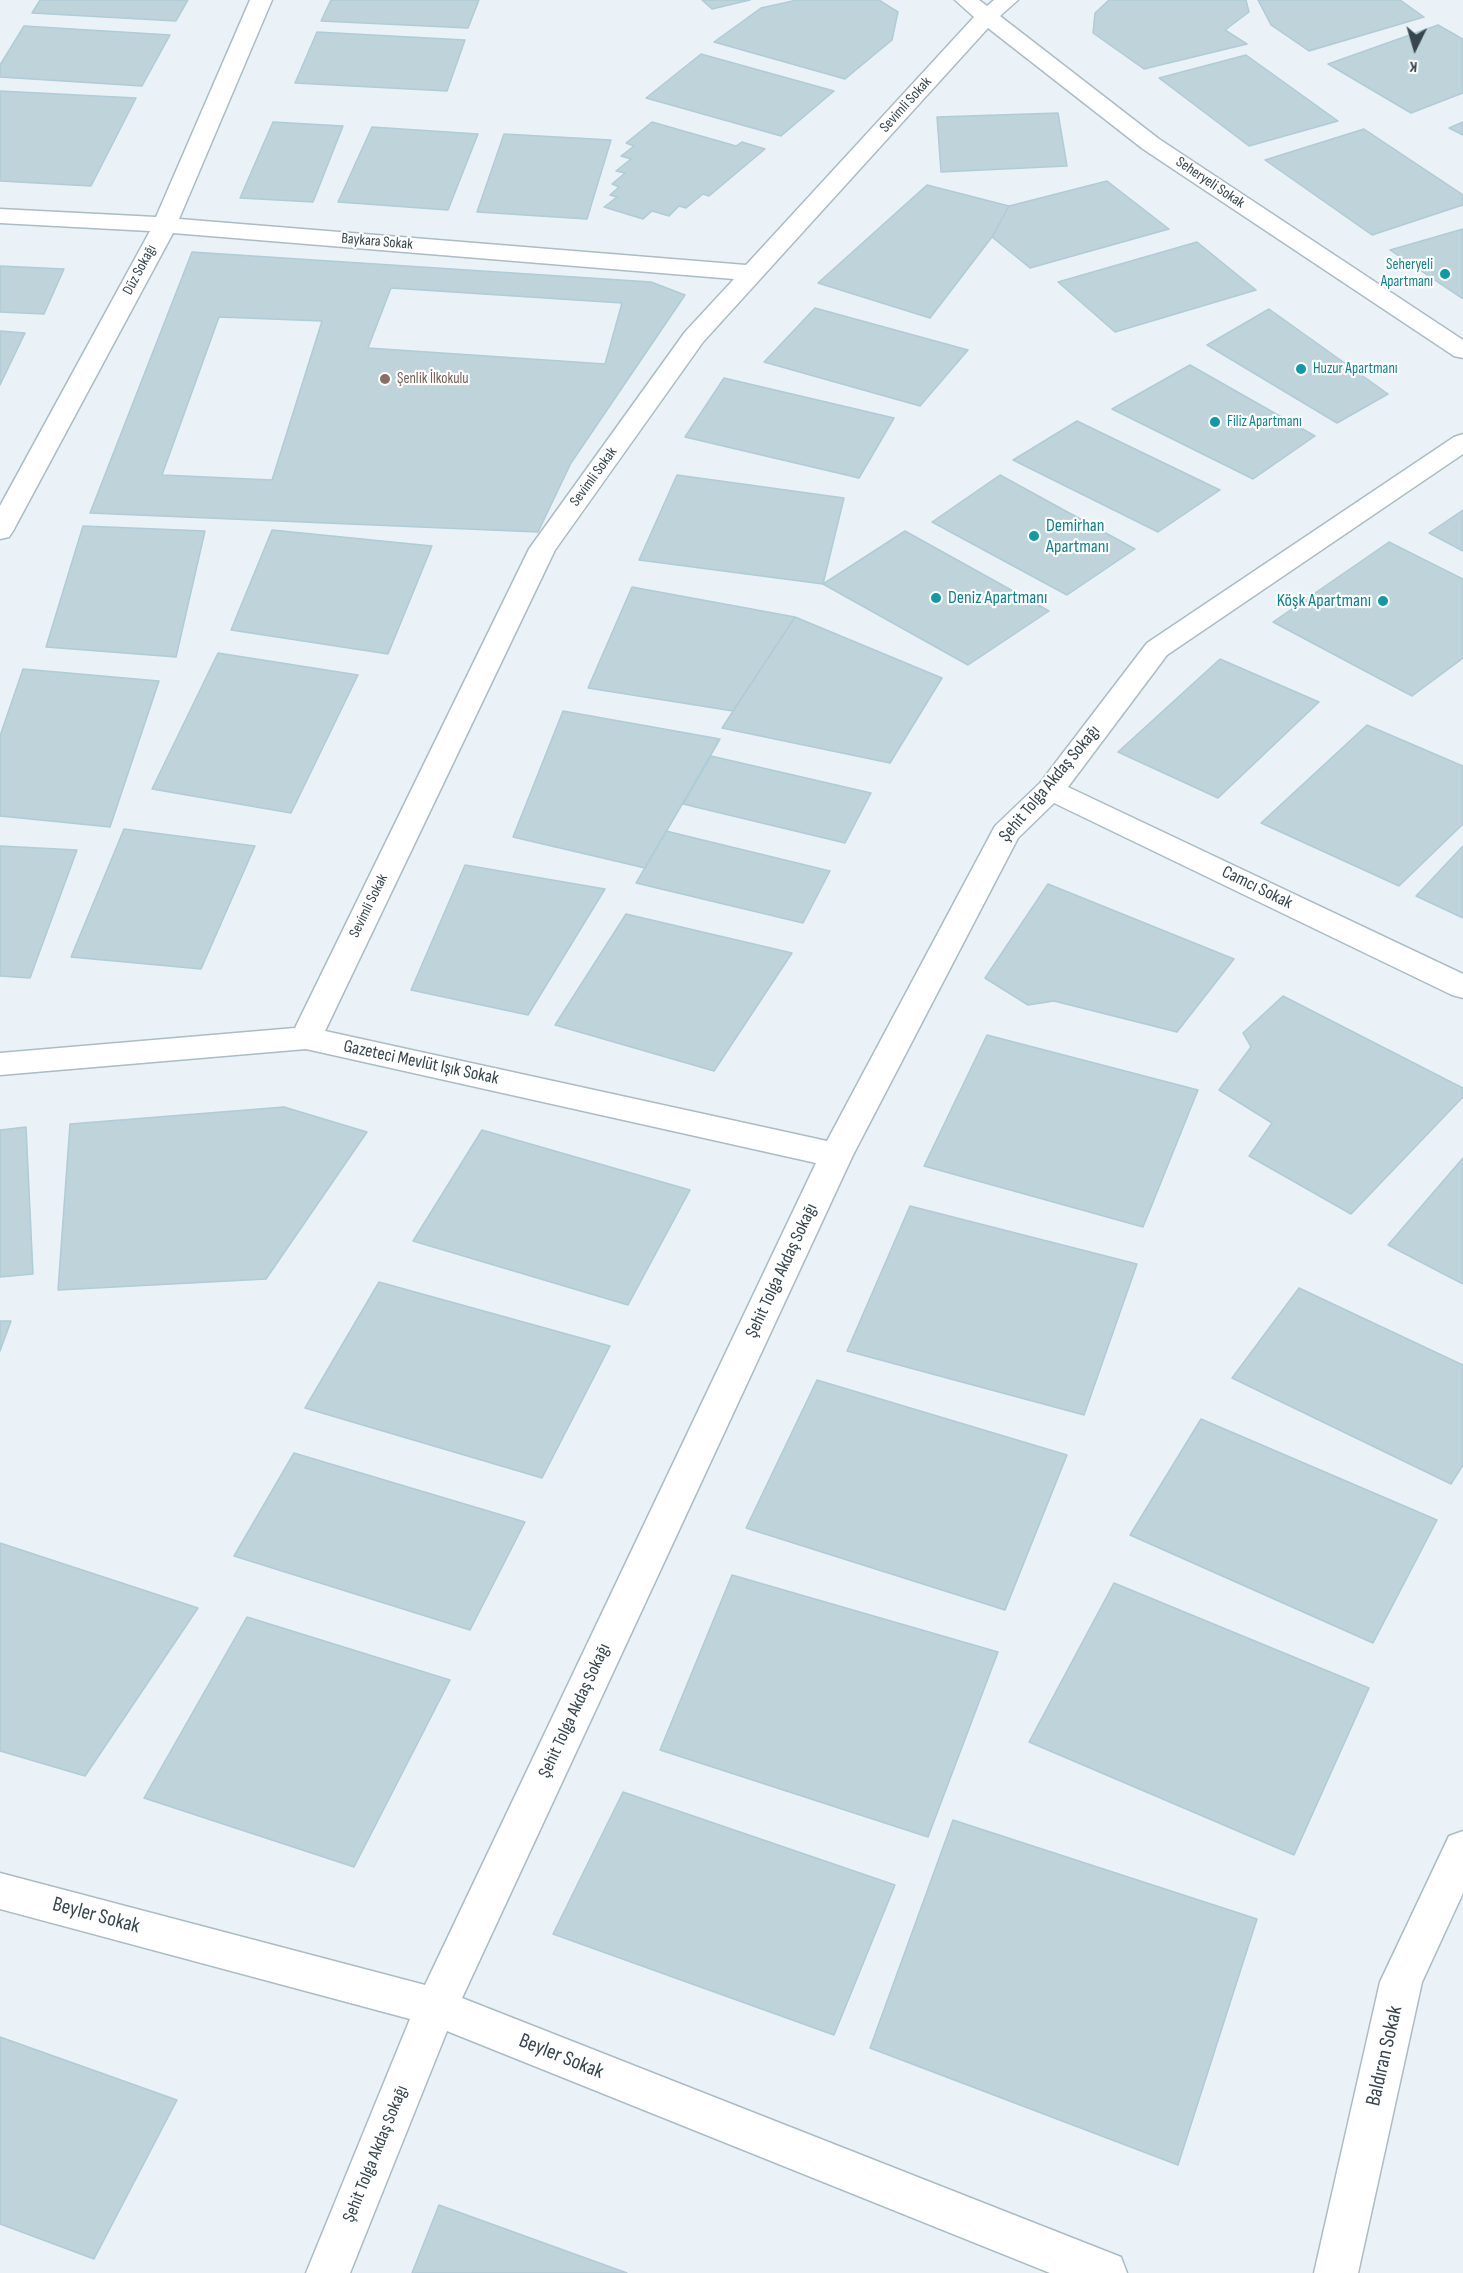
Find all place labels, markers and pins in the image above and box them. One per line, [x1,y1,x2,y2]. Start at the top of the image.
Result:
place label: Seheryeli Apartmanı [1381,256,1433,291]
marker: Seheryeli Apartmanı [1438,267,1452,281]
place label: Huzur Apartmanı [1313,360,1398,378]
marker: Huzur Apartmanı [1294,362,1308,376]
place label: Şenlik İlkokulu [397,370,468,388]
marker: Şenlik İlkokulu [378,372,392,386]
place label: Filiz Apartmanı [1227,413,1302,431]
marker: Filiz Apartmanı [1208,415,1222,429]
place label: Demirhan Apartmanı [1046,515,1109,558]
marker: Demirhan Apartmanı [1027,529,1041,543]
place label: Deniz Apartmanı [948,587,1047,609]
place label: Köşk Apartmanı [1277,590,1371,612]
marker: Deniz Apartmanı [929,591,943,605]
marker: Köşk Apartmanı [1376,594,1390,608]

